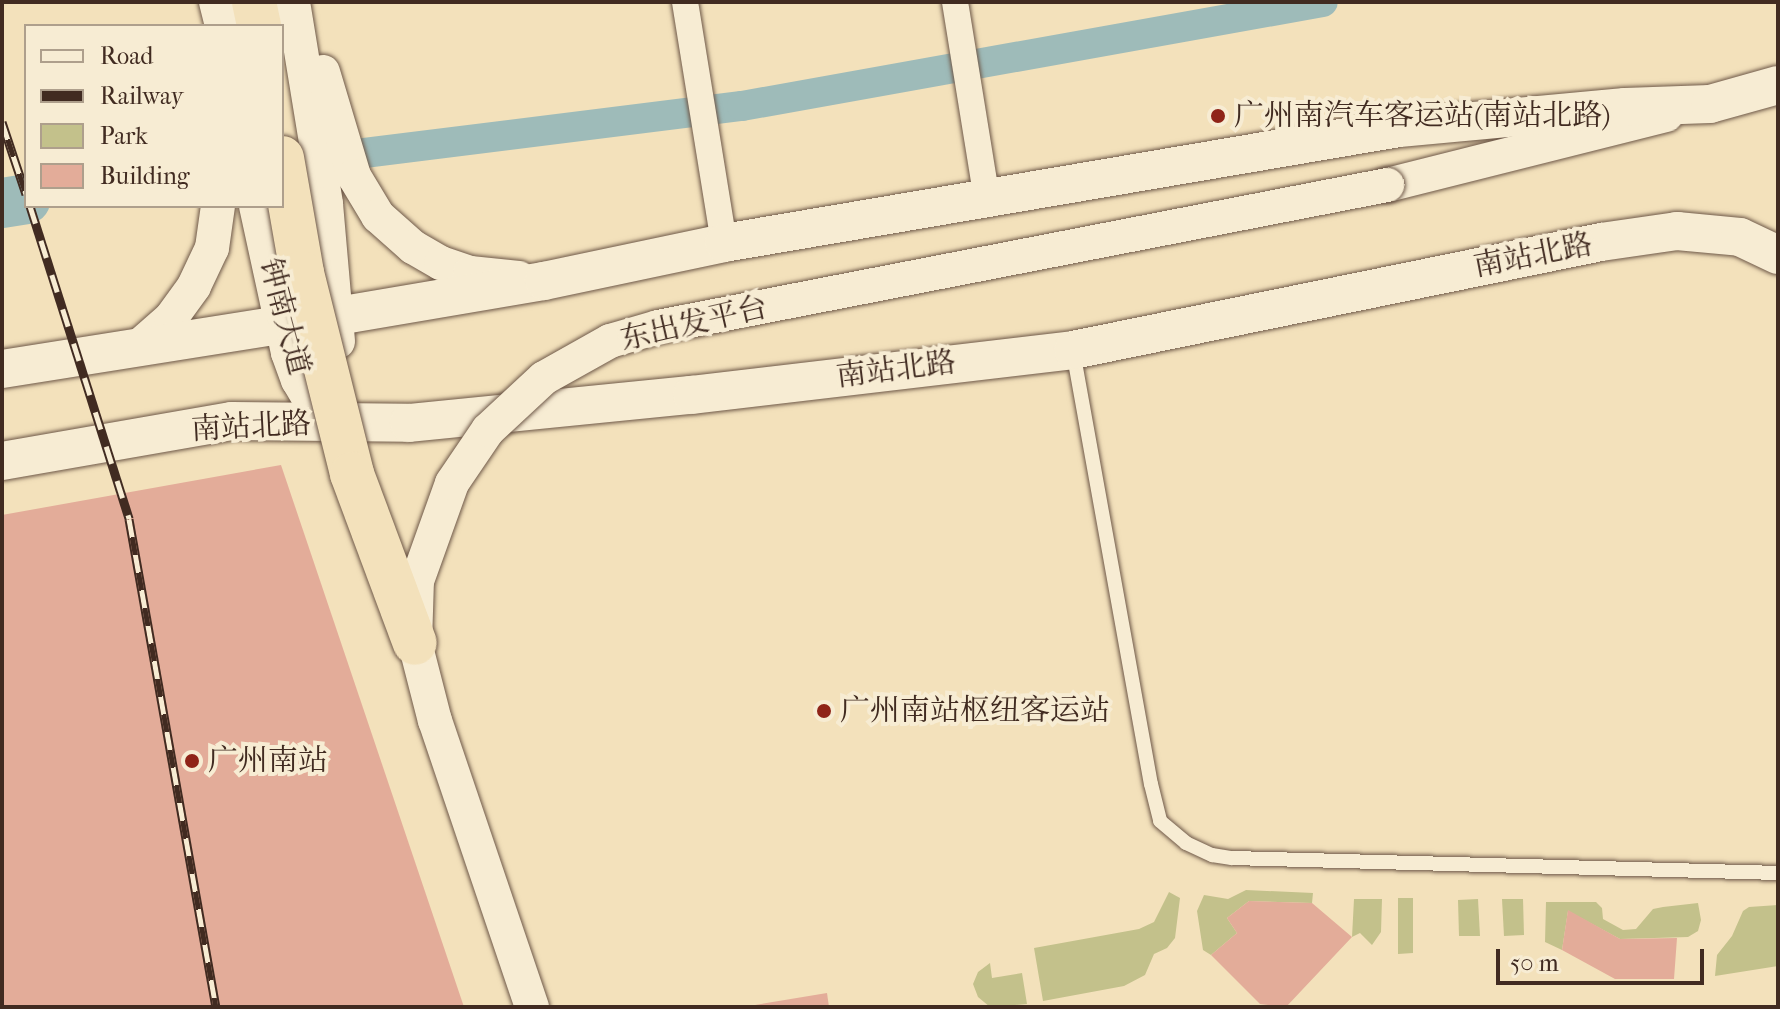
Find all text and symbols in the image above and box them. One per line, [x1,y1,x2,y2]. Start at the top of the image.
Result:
legend [24,24,284,208]
text: Road [100,42,153,70]
text: Railway [100,82,183,110]
place label: 广州南汽车客运站(南站北路) [1234,98,1611,134]
marker: 广州南汽车客运站(南站北路) [1209,107,1227,125]
text: Park [100,122,148,150]
text: Building [100,162,190,190]
street label: 南站北路 [1471,227,1595,285]
street label: 钟南大道 [251,254,317,380]
street label: 东出发平台 [617,290,771,358]
street label: 南站北路 [834,345,958,395]
street label: 南站北路 [190,406,312,448]
place label: 广州南站枢纽客运站 [840,693,1110,729]
marker: 广州南站枢纽客运站 [815,702,833,720]
place label: 广州南站 [208,743,328,779]
marker: 广州南站 [183,752,201,770]
scale bar [1500,933,1708,983]
text: 50 m [1510,949,1559,977]

